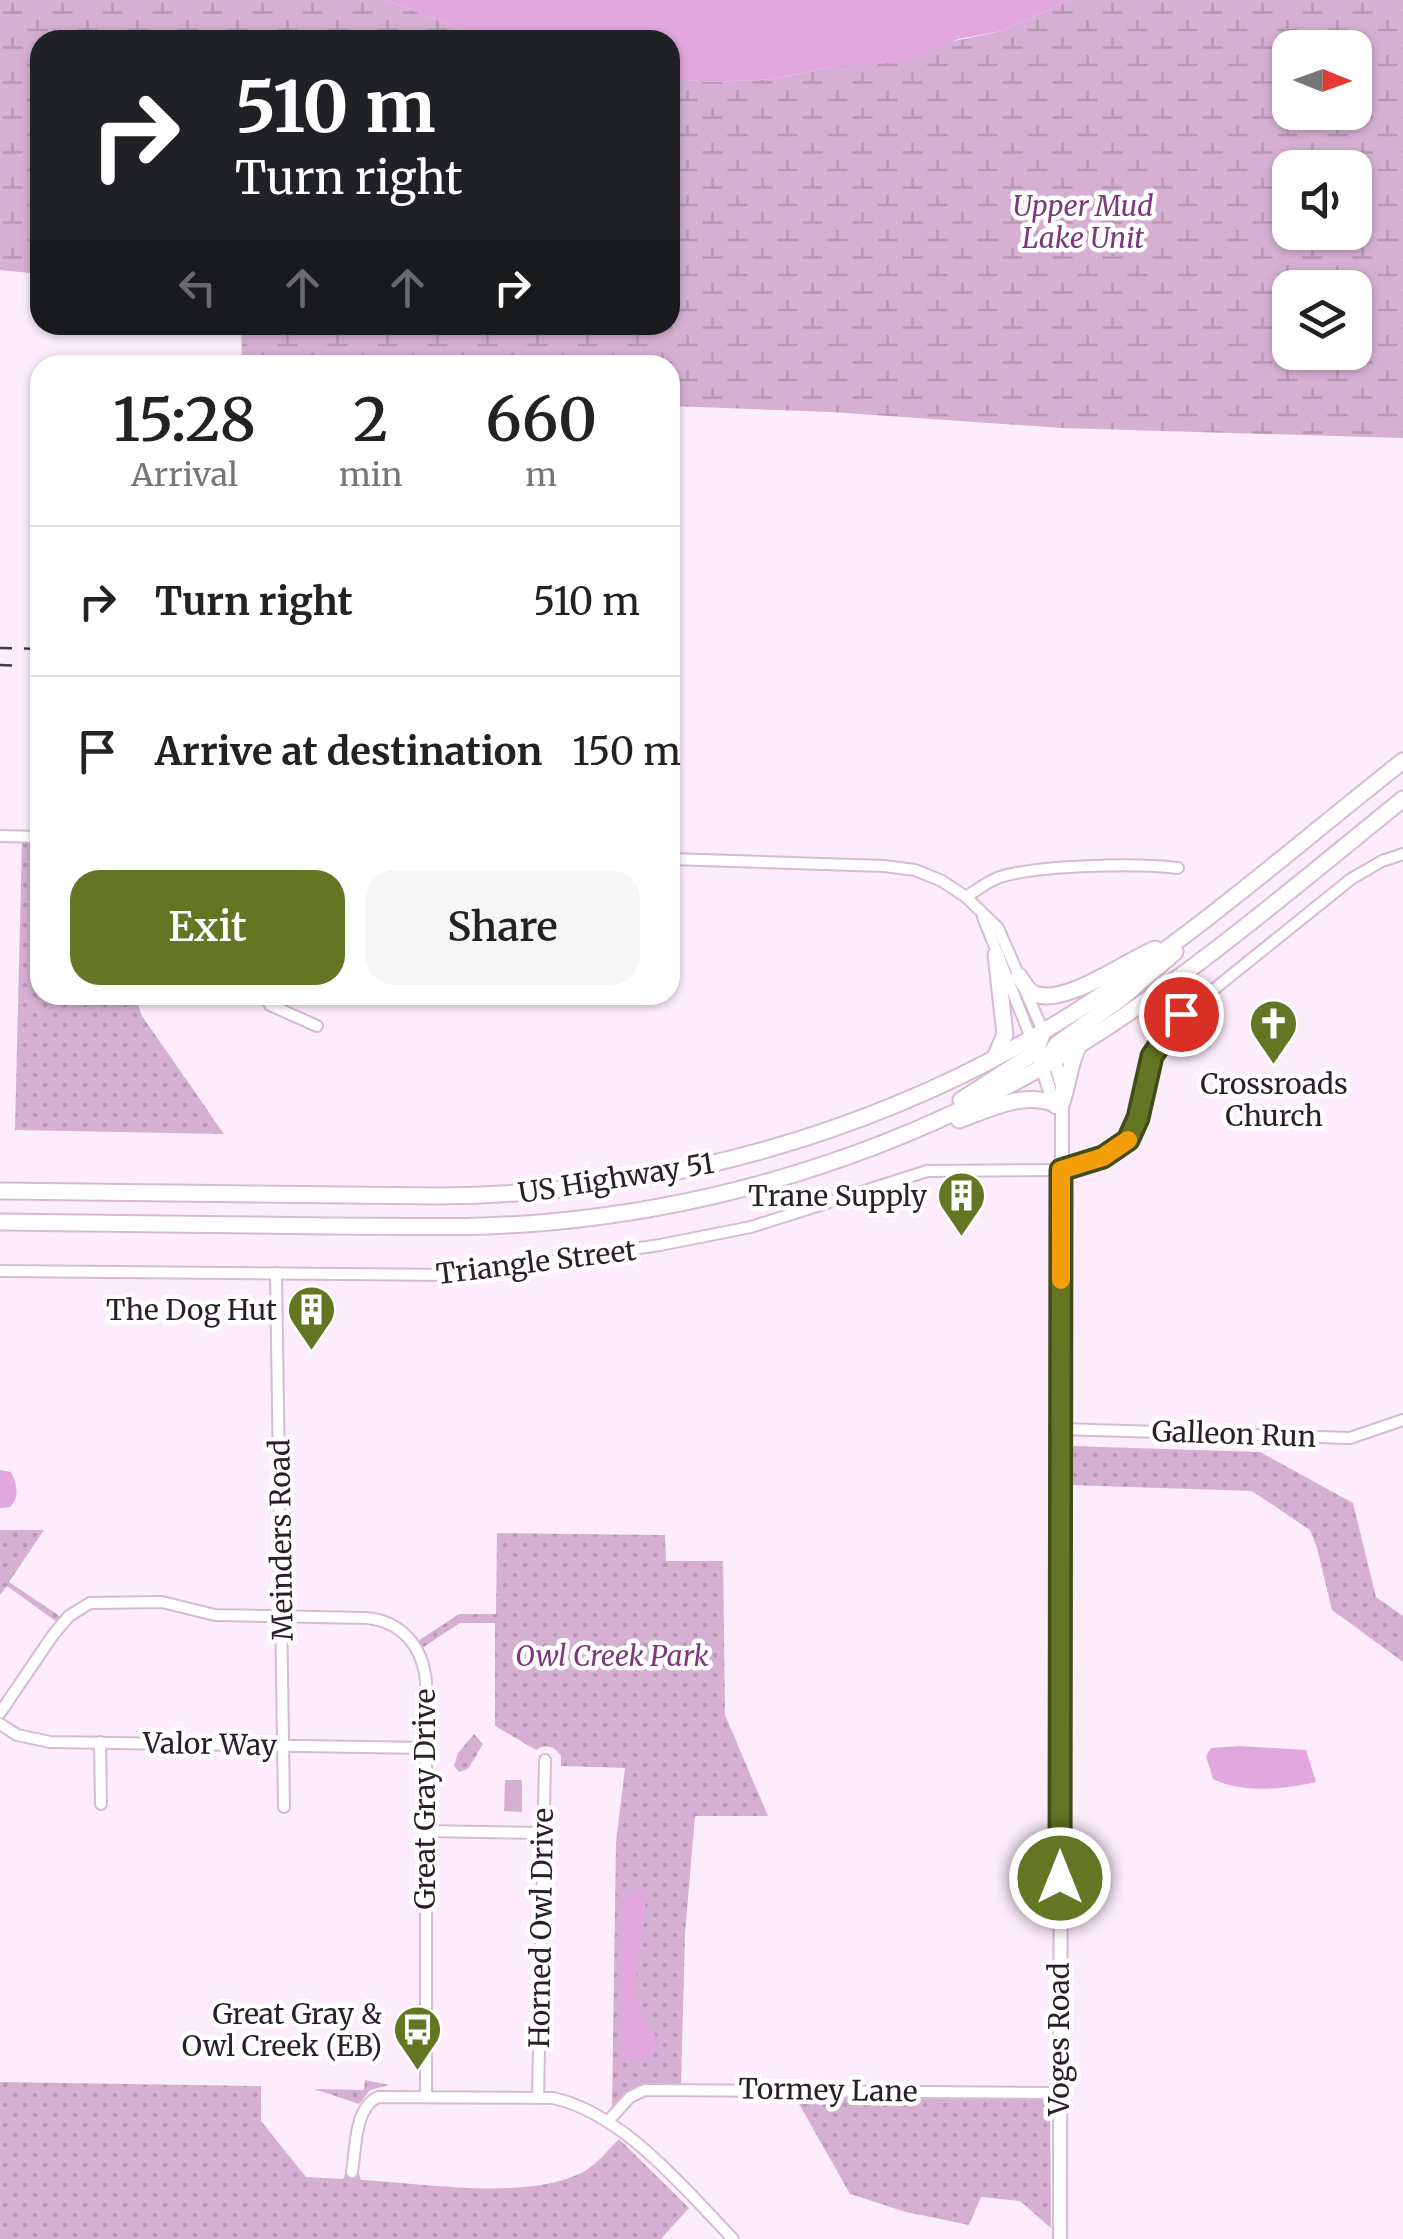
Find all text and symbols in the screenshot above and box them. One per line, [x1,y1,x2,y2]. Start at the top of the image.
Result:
north arrow [1272,30,1372,130]
map controls [1272,30,1372,370]
text: 510 m [235,63,436,151]
icon: right [70,70,200,200]
text: Turn right [235,150,463,206]
button: sound [1272,150,1372,250]
park label: Upper Mud Lake Unit [1013,188,1153,256]
icon: left [170,260,225,315]
icon: ahead [275,260,330,315]
icon: ahead [380,260,435,315]
icon: right [485,260,540,315]
button: layers [1272,270,1372,370]
text: 15:28 [113,382,256,457]
text: 2 [353,382,388,457]
text: 660 [485,382,597,457]
text: Arrival [131,455,238,495]
text: min [339,455,402,495]
text: m [525,455,557,495]
icon: right [70,574,125,629]
text: Turn right [155,578,353,625]
text: 510 m [533,578,640,625]
icon: arrive [70,724,125,779]
text: Arrive at destination [155,728,542,775]
text: 150 m [572,728,681,775]
button: Exit [70,870,345,985]
button: Share [365,870,640,985]
pin [1139,972,1224,1057]
icon: arrive [1154,987,1209,1042]
church icon: Crossroads Church [1248,998,1300,1066]
place label: Crossroads Church [1200,1066,1348,1134]
street label: US Highway 51 [516,1145,716,1211]
building icon: Trane Supply [936,1170,988,1238]
place label: Trane Supply [748,1178,928,1214]
street label: Triangle Street [434,1232,638,1292]
building icon: The Dog Hut [286,1284,338,1352]
place label: The Dog Hut [106,1292,277,1328]
street label: Galleon Run [1151,1413,1317,1455]
street label: Meinders Road [261,1439,301,1641]
park label: Owl Creek Park [515,1638,709,1674]
street label: Great Gray Drive [407,1689,443,1909]
street label: Valor Way [142,1725,278,1763]
street label: Horned Owl Drive [521,1808,561,2048]
position arrow [1008,1826,1112,1930]
street label: Voges Road [1041,1962,1077,2117]
place label: Great Gray & Owl Creek (EB) [182,1996,382,2064]
bus stop icon: Great Gray & Owl Creek (EB) [391,2004,443,2072]
street label: Tormey Lane [738,2070,918,2110]

